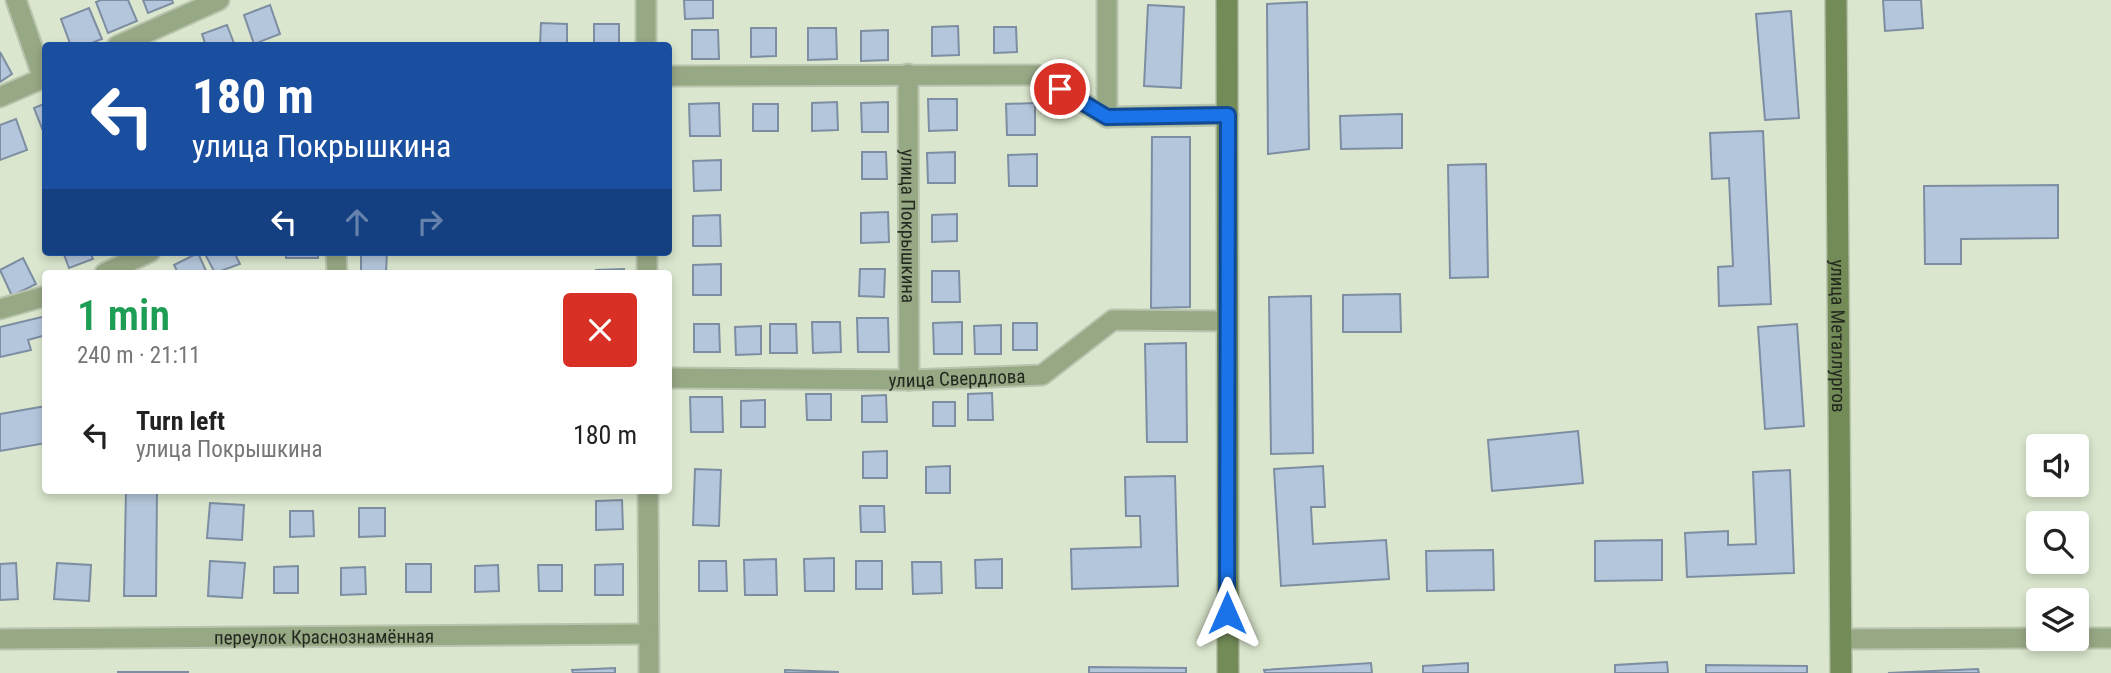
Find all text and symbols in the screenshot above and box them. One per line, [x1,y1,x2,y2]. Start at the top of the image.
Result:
pin [1030,59,1090,119]
text: 180 m [192,68,314,125]
icon: left [77,70,168,161]
icon: arrive [1041,70,1079,108]
text: улица Покрышкина [192,127,451,165]
street label: улица Покрышкина [897,149,920,303]
icon: left [265,203,303,241]
icon: ahead [338,203,376,241]
icon: right [411,203,449,241]
street label: улица Металлургов [1826,259,1851,413]
text: 1 min [77,291,170,340]
button: close [563,293,637,367]
text: 240 m · 21:11 [77,342,201,369]
street label: улица Свердлова [888,364,1026,392]
text: Turn left [136,406,225,436]
icon: left [77,416,115,454]
text: 180 m [573,420,637,450]
map controls [2026,434,2089,651]
button: sound [2026,434,2089,497]
text: улица Покрышкина [136,436,322,463]
button: search [2026,511,2089,574]
position arrow [1190,576,1264,650]
button: layers [2026,588,2089,651]
street label: переулок Краснознамённая [214,624,434,649]

